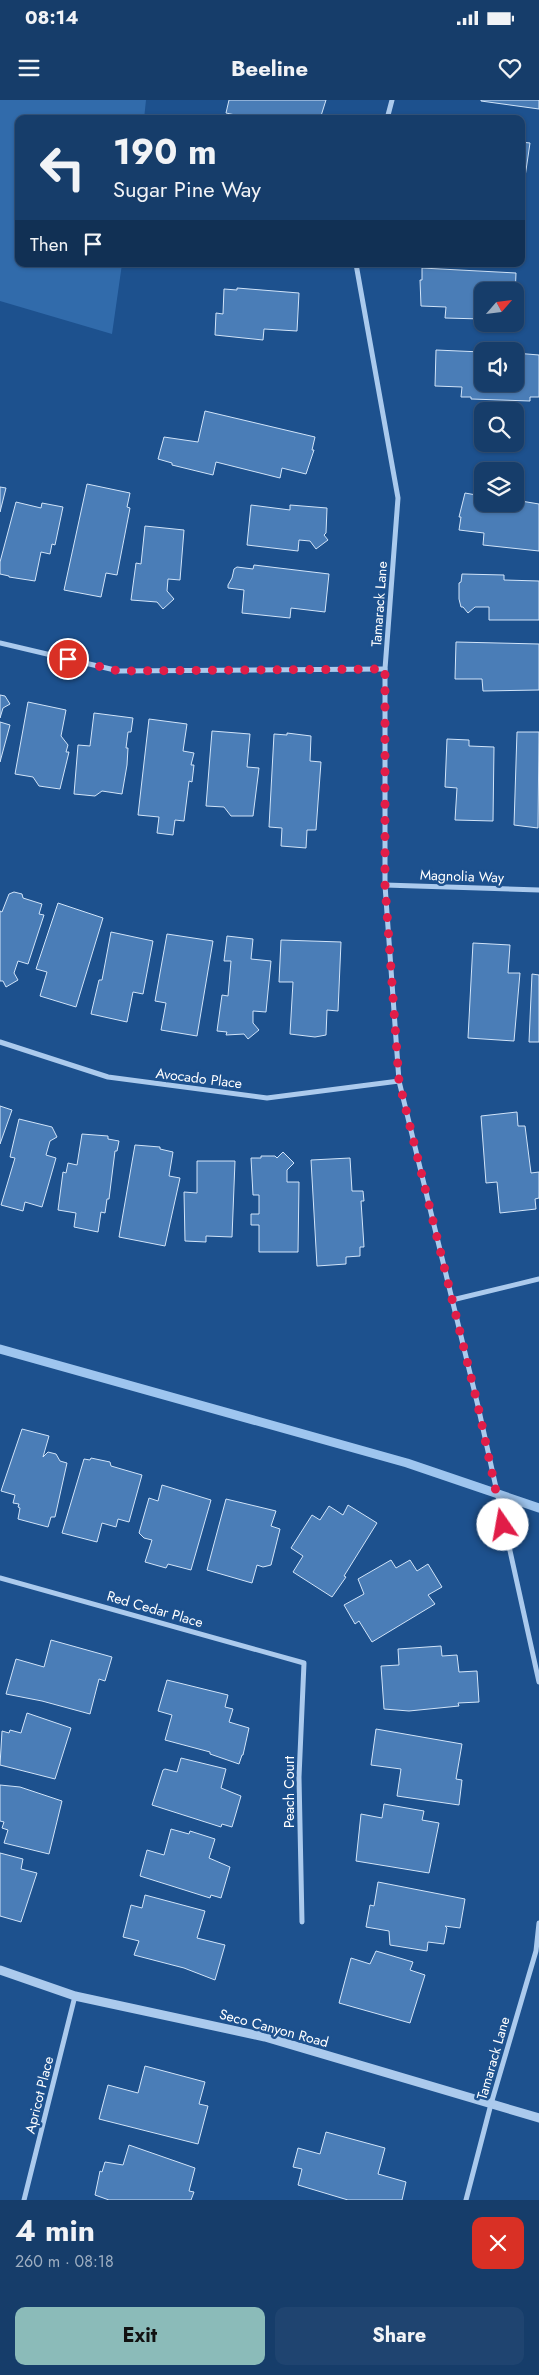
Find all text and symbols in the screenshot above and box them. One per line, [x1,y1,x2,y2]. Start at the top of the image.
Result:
text: 08:14 [25,4,79,31]
text: Beeline [231,52,308,84]
icon: menu [15,54,43,82]
icon: heart [496,54,524,82]
text: 190 m [113,127,217,177]
icon: left [30,135,95,200]
text: Sugar Pine Way [113,173,261,205]
icon: arrive [79,230,107,258]
text: Then [30,231,69,258]
north arrow [474,282,524,332]
map controls [474,282,524,512]
button: sound [474,342,524,392]
button: search [474,402,524,452]
button: layers [474,462,524,512]
street label: Tamarack Lane [366,561,392,647]
pin [47,638,89,680]
icon: arrive [54,645,82,673]
street label: Magnolia Way [420,865,505,887]
street label: Avocado Place [155,1063,243,1093]
position arrow [476,1498,528,1550]
street label: Red Cedar Place [105,1586,205,1632]
street label: Peach Court [279,1755,299,1828]
street label: Seco Canyon Road [217,2004,331,2052]
street label: Tamarack Lane [472,2014,514,2102]
street label: Apricot Place [20,2054,58,2136]
text: 4 min [15,2209,95,2252]
button: close [472,2217,524,2269]
text: 260 m · 08:18 [15,2250,114,2273]
button: Exit [15,2307,265,2365]
button: Share [275,2307,524,2365]

